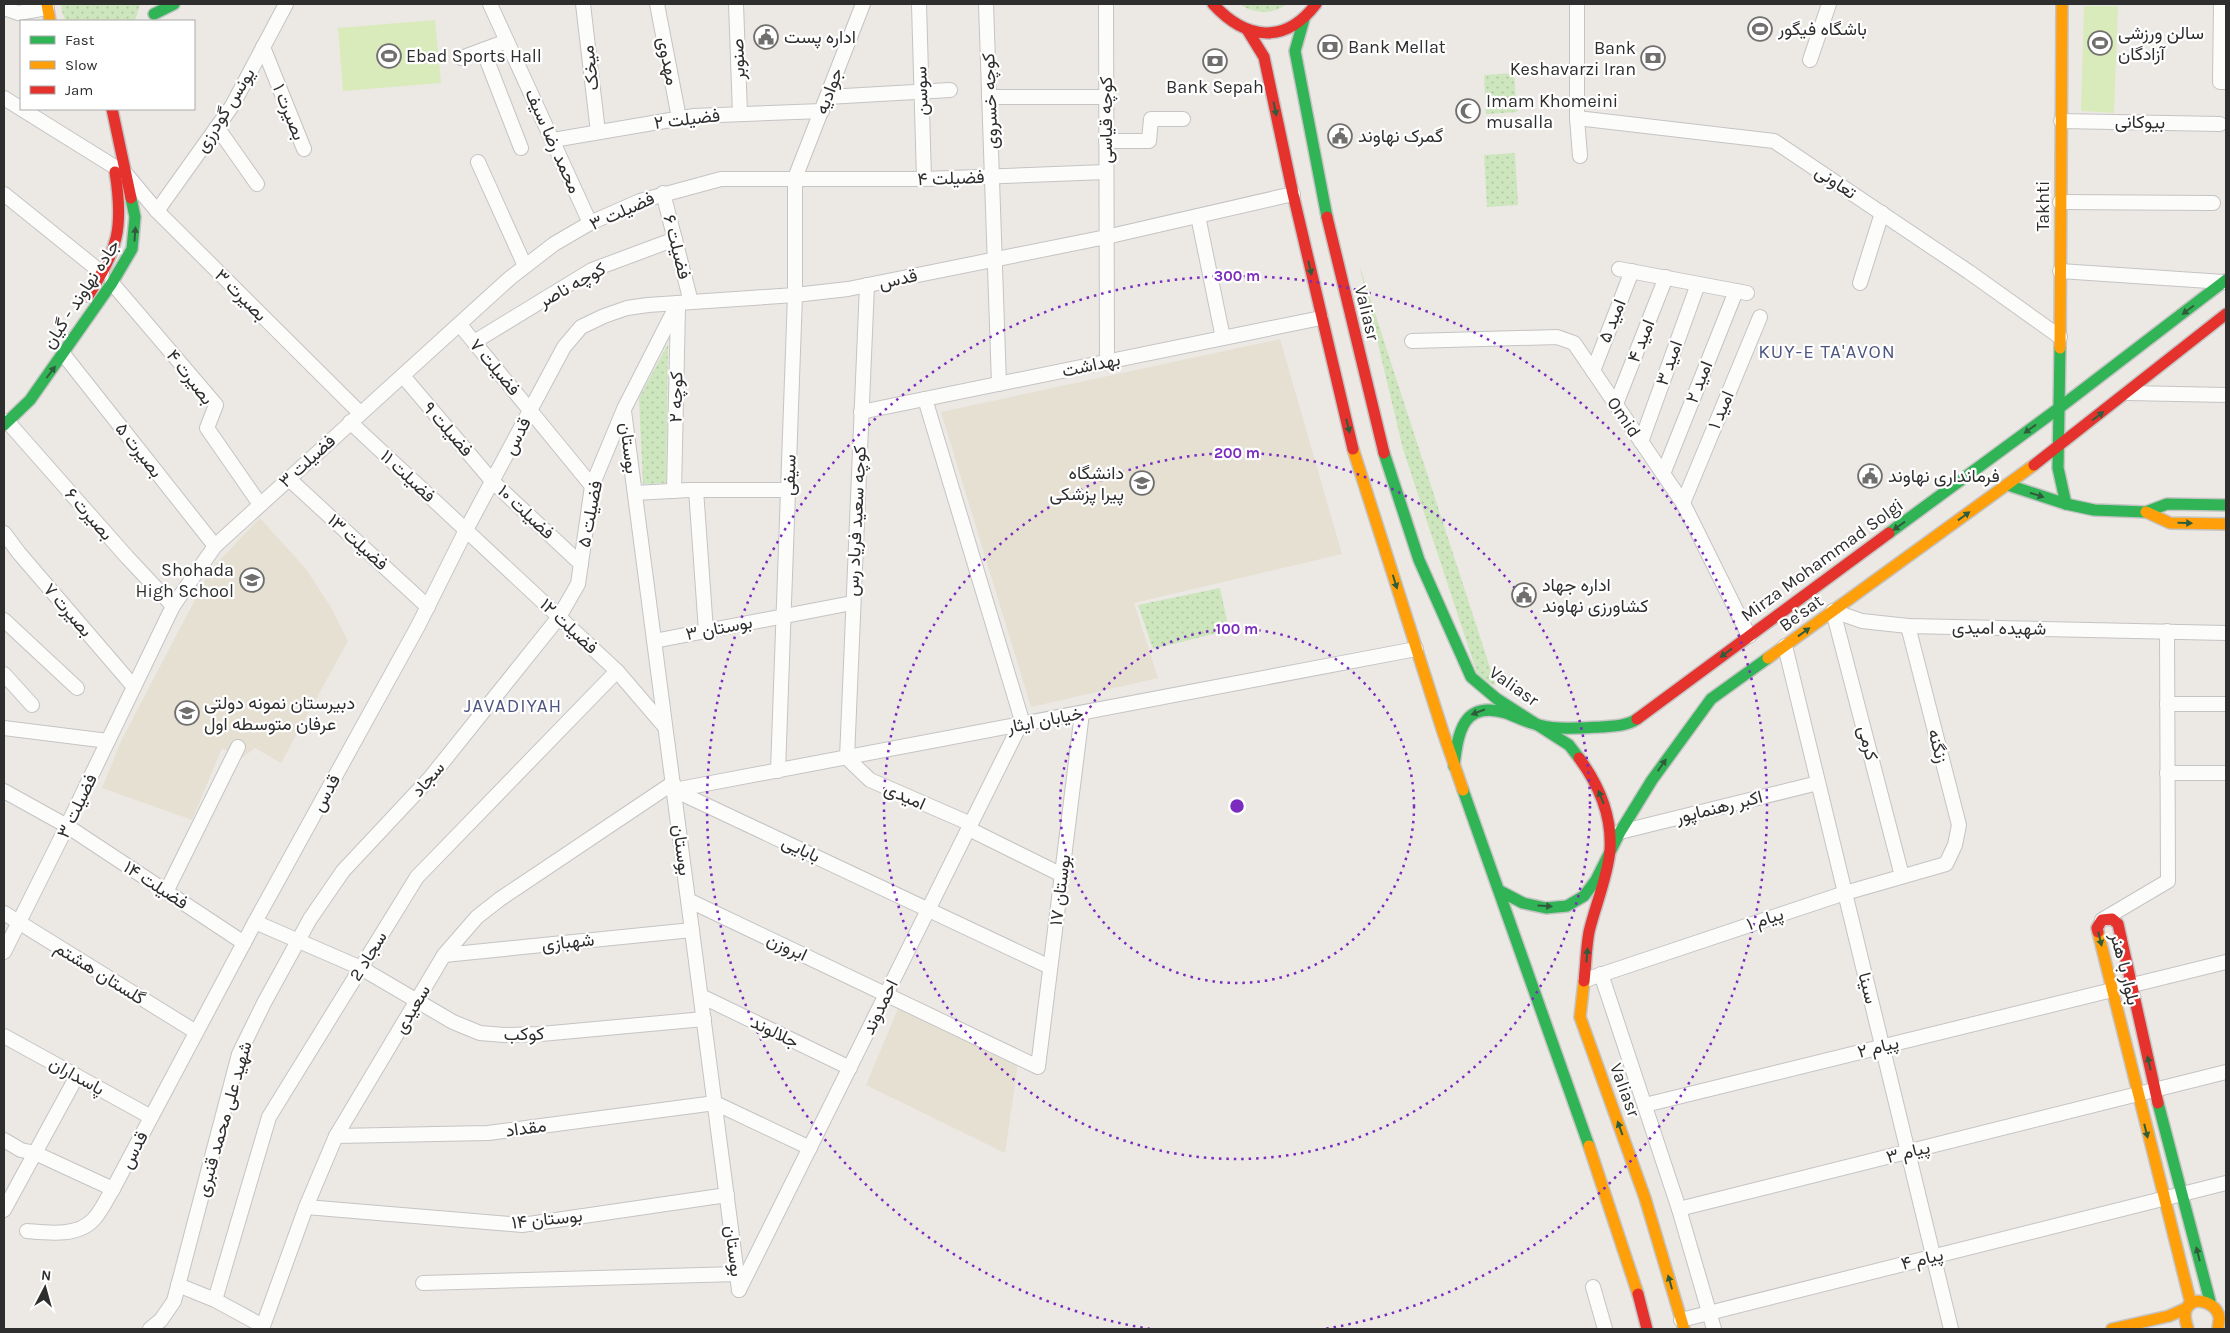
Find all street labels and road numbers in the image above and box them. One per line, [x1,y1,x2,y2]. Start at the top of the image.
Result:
street label: مهدوی [653,35,683,87]
street label: صنوبر [726,38,750,81]
street label: میخک [576,44,604,92]
street label: کوچه خسروی [977,52,1004,150]
street label: یونس گودرزی [190,64,260,156]
street label: جوادیه [810,65,848,117]
street label: سوسن [909,66,933,116]
street label: کوچه قیاسی [1095,76,1118,164]
street label: بصیرت ۱ [268,81,310,143]
street label: محمد رضا سیف [520,85,586,197]
street label: فضیلت ۲ [653,104,721,134]
street label: بیوکانی [2115,111,2165,133]
street label: تعاونی [1811,160,1861,204]
street label: فضیلت ۴ [917,166,985,190]
street label: Takhti [2032,181,2054,231]
street label: فضیلت ۳ [586,187,658,235]
street label: فضیلت ۶ [658,212,696,282]
street label: جاده نهاوند - گیان [38,235,124,353]
street label: کوچه ناصر [534,258,610,314]
street label: بصیرت ۳ [210,264,272,326]
street label: قدس [877,264,919,294]
street label: Valiasr [1350,283,1385,343]
street label: امید ۵ [1593,296,1631,346]
street label: امید ۴ [1622,316,1660,366]
street label: فضیلت ۷ [465,334,525,400]
street label: امید ۳ [1651,338,1687,388]
street label: بصیرت ۴ [162,345,218,409]
street label: بهداشت [1060,348,1122,382]
street label: امید ۲ [1681,358,1717,406]
street label: کوچه ۲ [665,371,688,423]
street label: امید ۱ [1703,388,1739,432]
street label: Omid [1602,392,1646,442]
street label: فضیلت ۹ [418,397,478,461]
street label: قدس [498,414,536,458]
street label: بصیرت ۵ [111,418,167,482]
street label: بوستان [615,421,643,475]
street label: فضیلت ۳ [274,430,340,492]
street label: فضیلت ۱۱ [376,445,440,507]
street label: کوچه سعید فریاد رس [841,445,872,597]
street label: سیفی [777,454,801,496]
street label: فضیلت ۵ [573,479,607,549]
street label: فضیلت ۱۰ [493,480,559,544]
street label: بصیرت ۶ [60,483,118,545]
street label: Mirza Mohammad Solgi [1736,494,1908,626]
street label: فضیلت ۱۳ [323,509,393,575]
street label: بصیرت ۷ [39,579,97,641]
street label: Be'sat [1775,590,1827,636]
street label: فضیلت ۱۲ [535,594,603,658]
street label: بوستان ۳ [684,611,754,645]
street label: شهیده امیدی [1952,616,2046,640]
street label: Valiasr [1485,661,1544,711]
street label: خیابان ایثار [1004,702,1085,738]
street label: کرمی [1853,723,1883,763]
street label: زنگنه [1923,727,1953,765]
street label: سجاد [407,757,449,801]
street label: فضیلت ۳ [52,770,102,842]
street label: قدس [307,771,345,815]
street label: امیدی [881,777,929,815]
street label: اکبر رهنماپور [1672,786,1765,830]
street label: بوستان [668,823,696,877]
street label: بابایی [778,831,824,867]
street label: بوستان ۱۷ [1045,853,1075,927]
street label: فضیلت ۱۴ [120,856,192,914]
street label: پیام ۱ [1744,903,1787,936]
street label: سجاد 2 [344,927,392,985]
street label: شهبازی [541,928,595,956]
street label: ابروزن [763,928,811,966]
street label: بلوار با هنر [2105,930,2145,1007]
street label: گلستان هشتم [50,937,149,1010]
street label: سینا [1854,970,1882,1006]
street label: احمدوند [857,976,903,1038]
street label: سعیدی [389,980,435,1038]
street label: جلالوند [747,1011,803,1053]
street label: کوکب [503,1023,545,1045]
street label: پیام ۲ [1855,1031,1901,1064]
street label: شهید علی محمد قنبری [191,1039,257,1199]
street label: پاسداران [45,1052,108,1101]
street label: Valiasr [1605,1060,1645,1120]
street label: مقداد [504,1114,548,1142]
street label: قدس [115,1128,153,1172]
street label: پیام ۳ [1884,1136,1932,1169]
street label: بوستان ۱۴ [511,1204,583,1234]
street label: بوستان [720,1224,748,1278]
street label: پیام ۴ [1899,1243,1946,1276]

